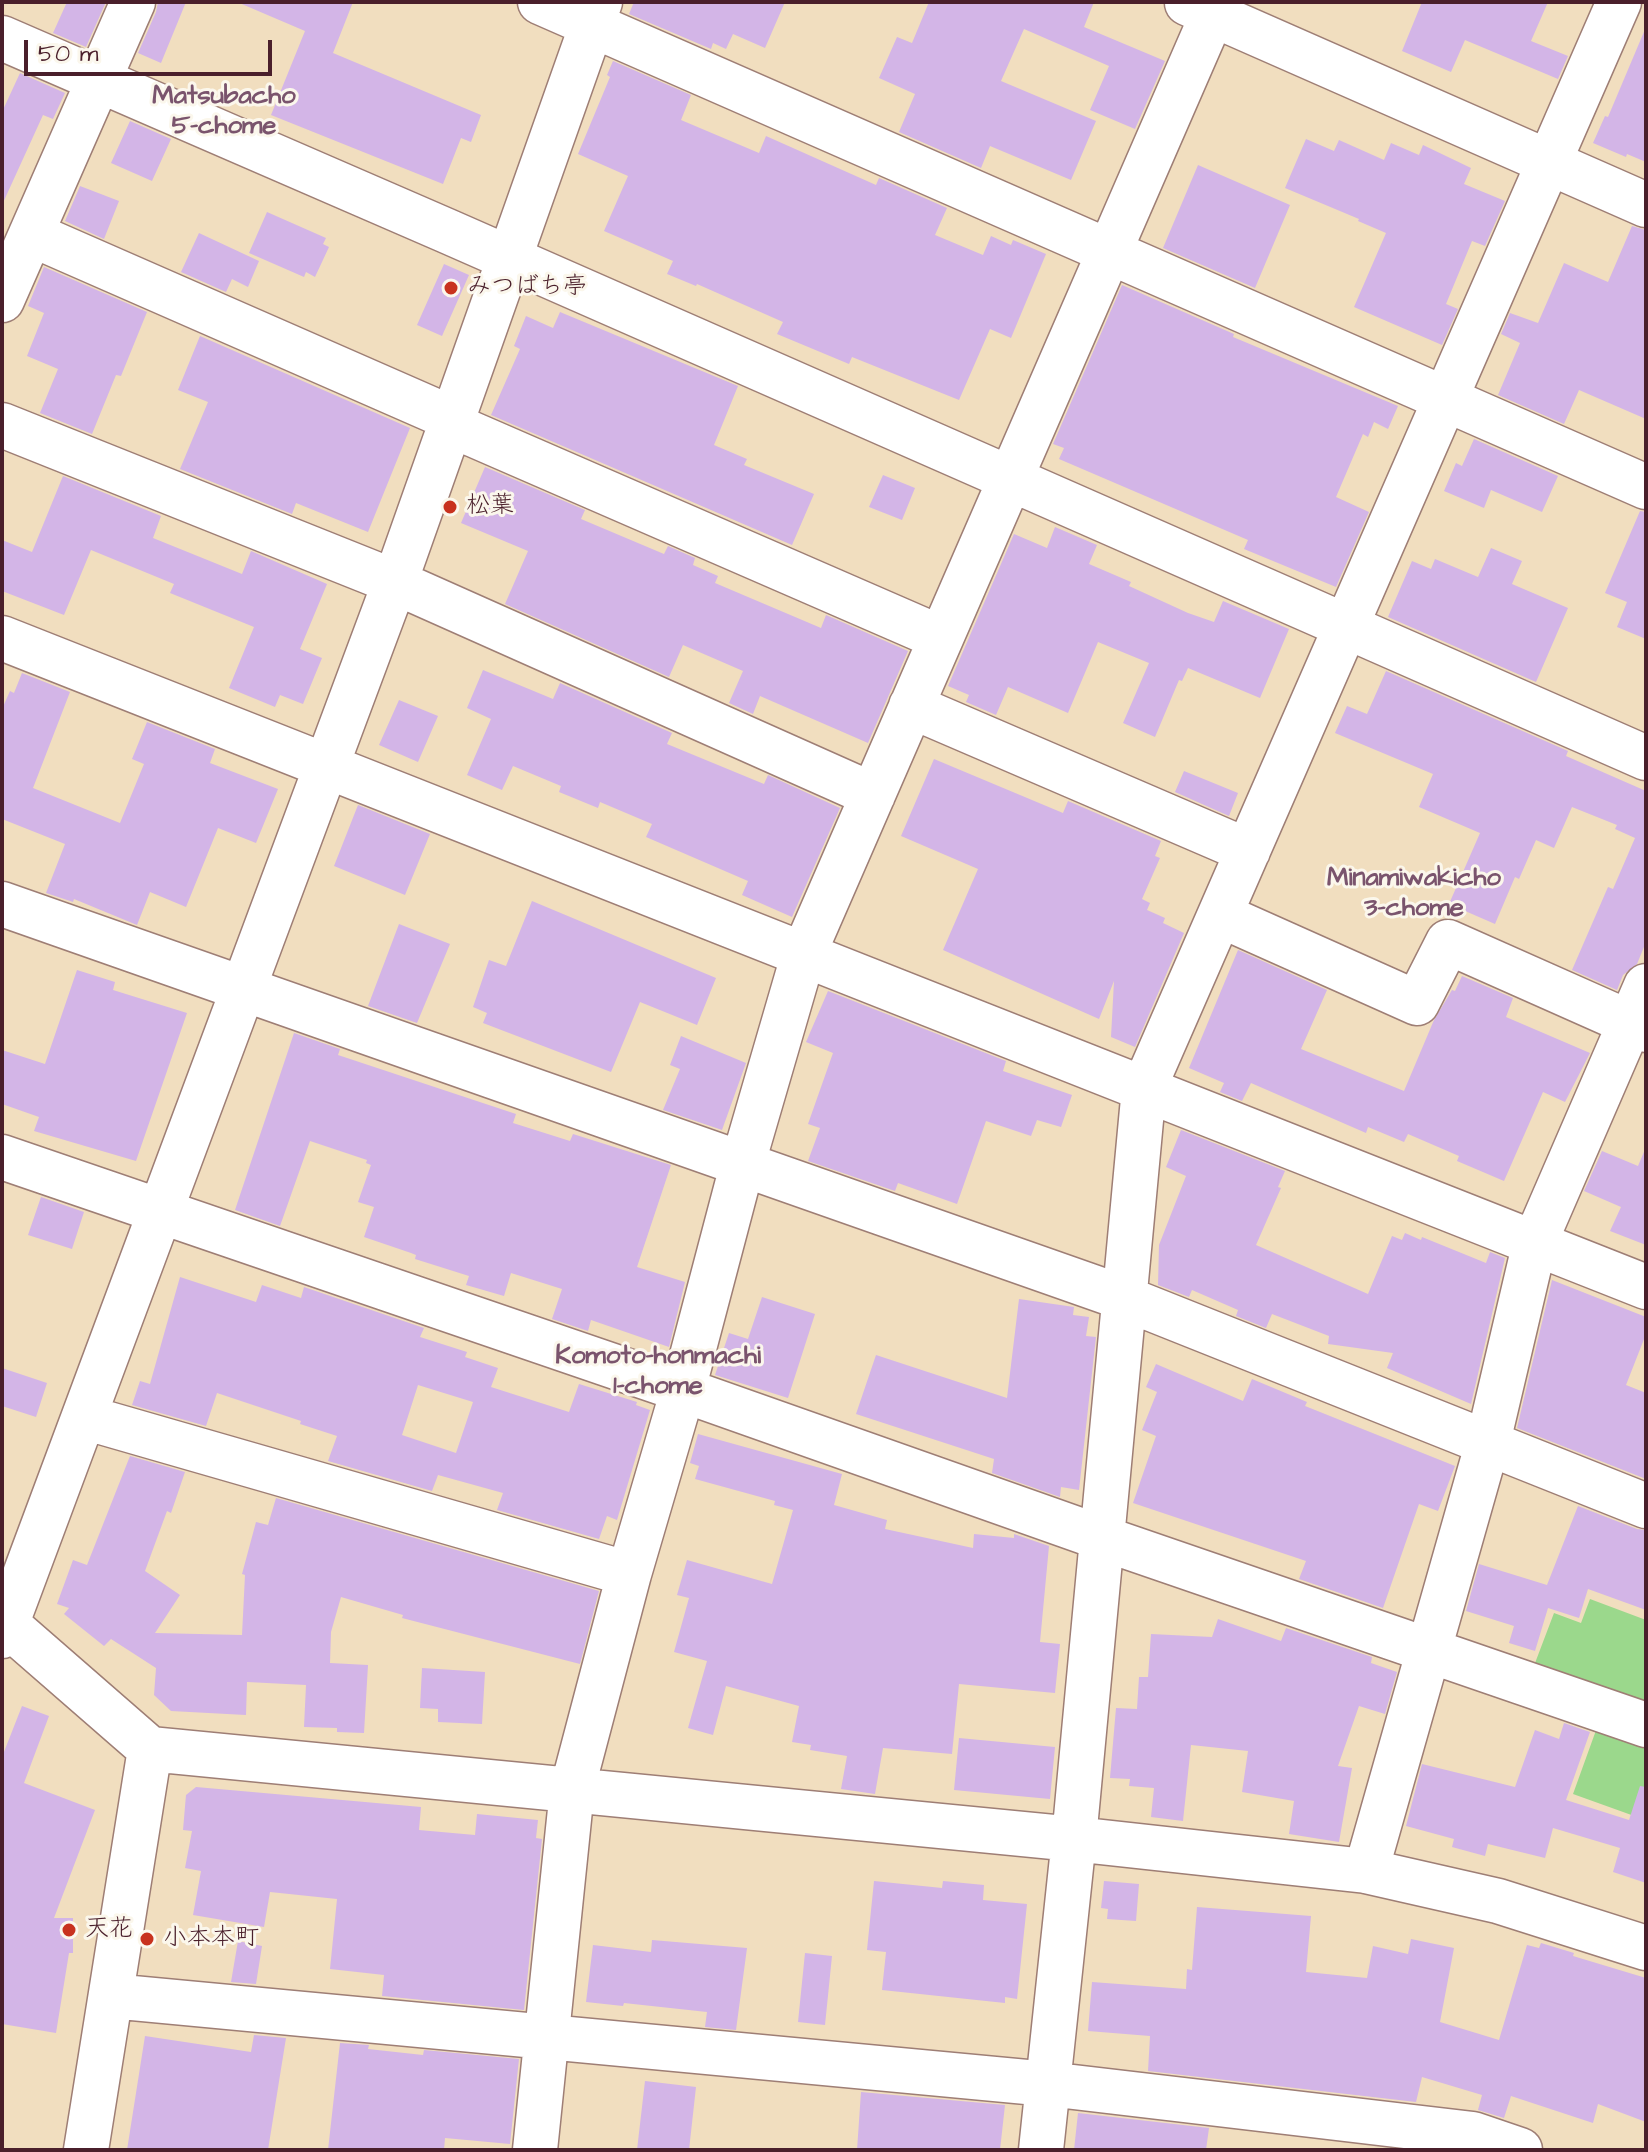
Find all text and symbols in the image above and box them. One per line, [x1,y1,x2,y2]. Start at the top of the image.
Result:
scale bar [28,24,276,74]
text: 50 m [38,37,98,71]
district label: Matsubacho 5-chome [152,82,296,144]
place label: みつばち亭 [467,274,587,302]
marker: みつばち亭 [442,279,460,297]
place label: 松葉 [466,493,514,521]
marker: 松葉 [441,498,459,516]
district label: Minamiwakicho 3-chome [1327,864,1501,926]
district label: Komoto-honmachi 1-chome [555,1342,761,1404]
place label: 天花 [85,1916,133,1944]
marker: 天花 [60,1921,78,1939]
place label: 小本本町 [163,1925,259,1953]
marker: 小本本町 [138,1930,156,1948]

